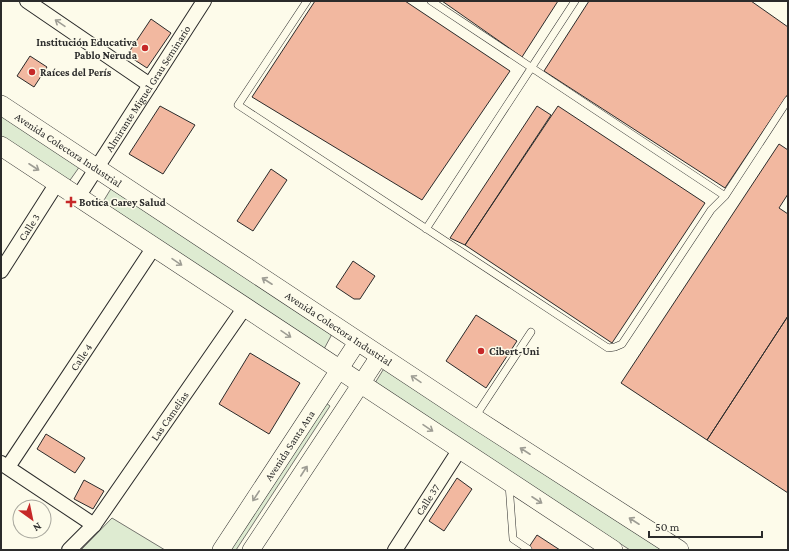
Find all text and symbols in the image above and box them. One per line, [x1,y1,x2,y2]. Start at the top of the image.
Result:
one-way arrow [55,19,66,27]
street label: Almirante Miguel Grau Seminario [103,23,193,154]
place label: Institución Educativa Pablo Neruda [36,36,138,61]
marker: Institución Educativa Pablo Neruda [140,43,150,53]
place label: Raíces del Perís [40,66,112,78]
marker: Raíces del Perís [27,67,37,77]
street label: Avenida Colectora Industrial [13,110,124,189]
one-way arrow [28,163,39,172]
place label: Botica Carey Salud [79,196,166,208]
marker: Botica Carey Salud [66,197,76,207]
street label: Calle 3 [16,211,42,243]
one-way arrow [171,258,182,266]
one-way arrow [261,276,273,284]
street label: Avenida Colectora Industrial [283,289,394,368]
one-way arrow [280,330,291,338]
street label: Calle 4 [68,341,94,373]
place label: Cibert-Uni [489,345,540,357]
marker: Cibert-Uni [476,346,486,356]
one-way arrow [410,375,422,383]
street label: Las Camelias [148,389,191,443]
street label: Avenida Santa Ana [262,408,317,483]
one-way arrow [422,424,433,432]
one-way arrow [520,447,531,455]
one-way arrow [299,465,308,476]
street label: Calle 37 [413,482,442,517]
one-way arrow [252,490,260,501]
one-way arrow [531,496,542,504]
north arrow [12,499,52,539]
scale bar [649,513,762,539]
one-way arrow [629,517,640,525]
text: N [31,520,44,535]
text: 50 m [655,520,680,534]

